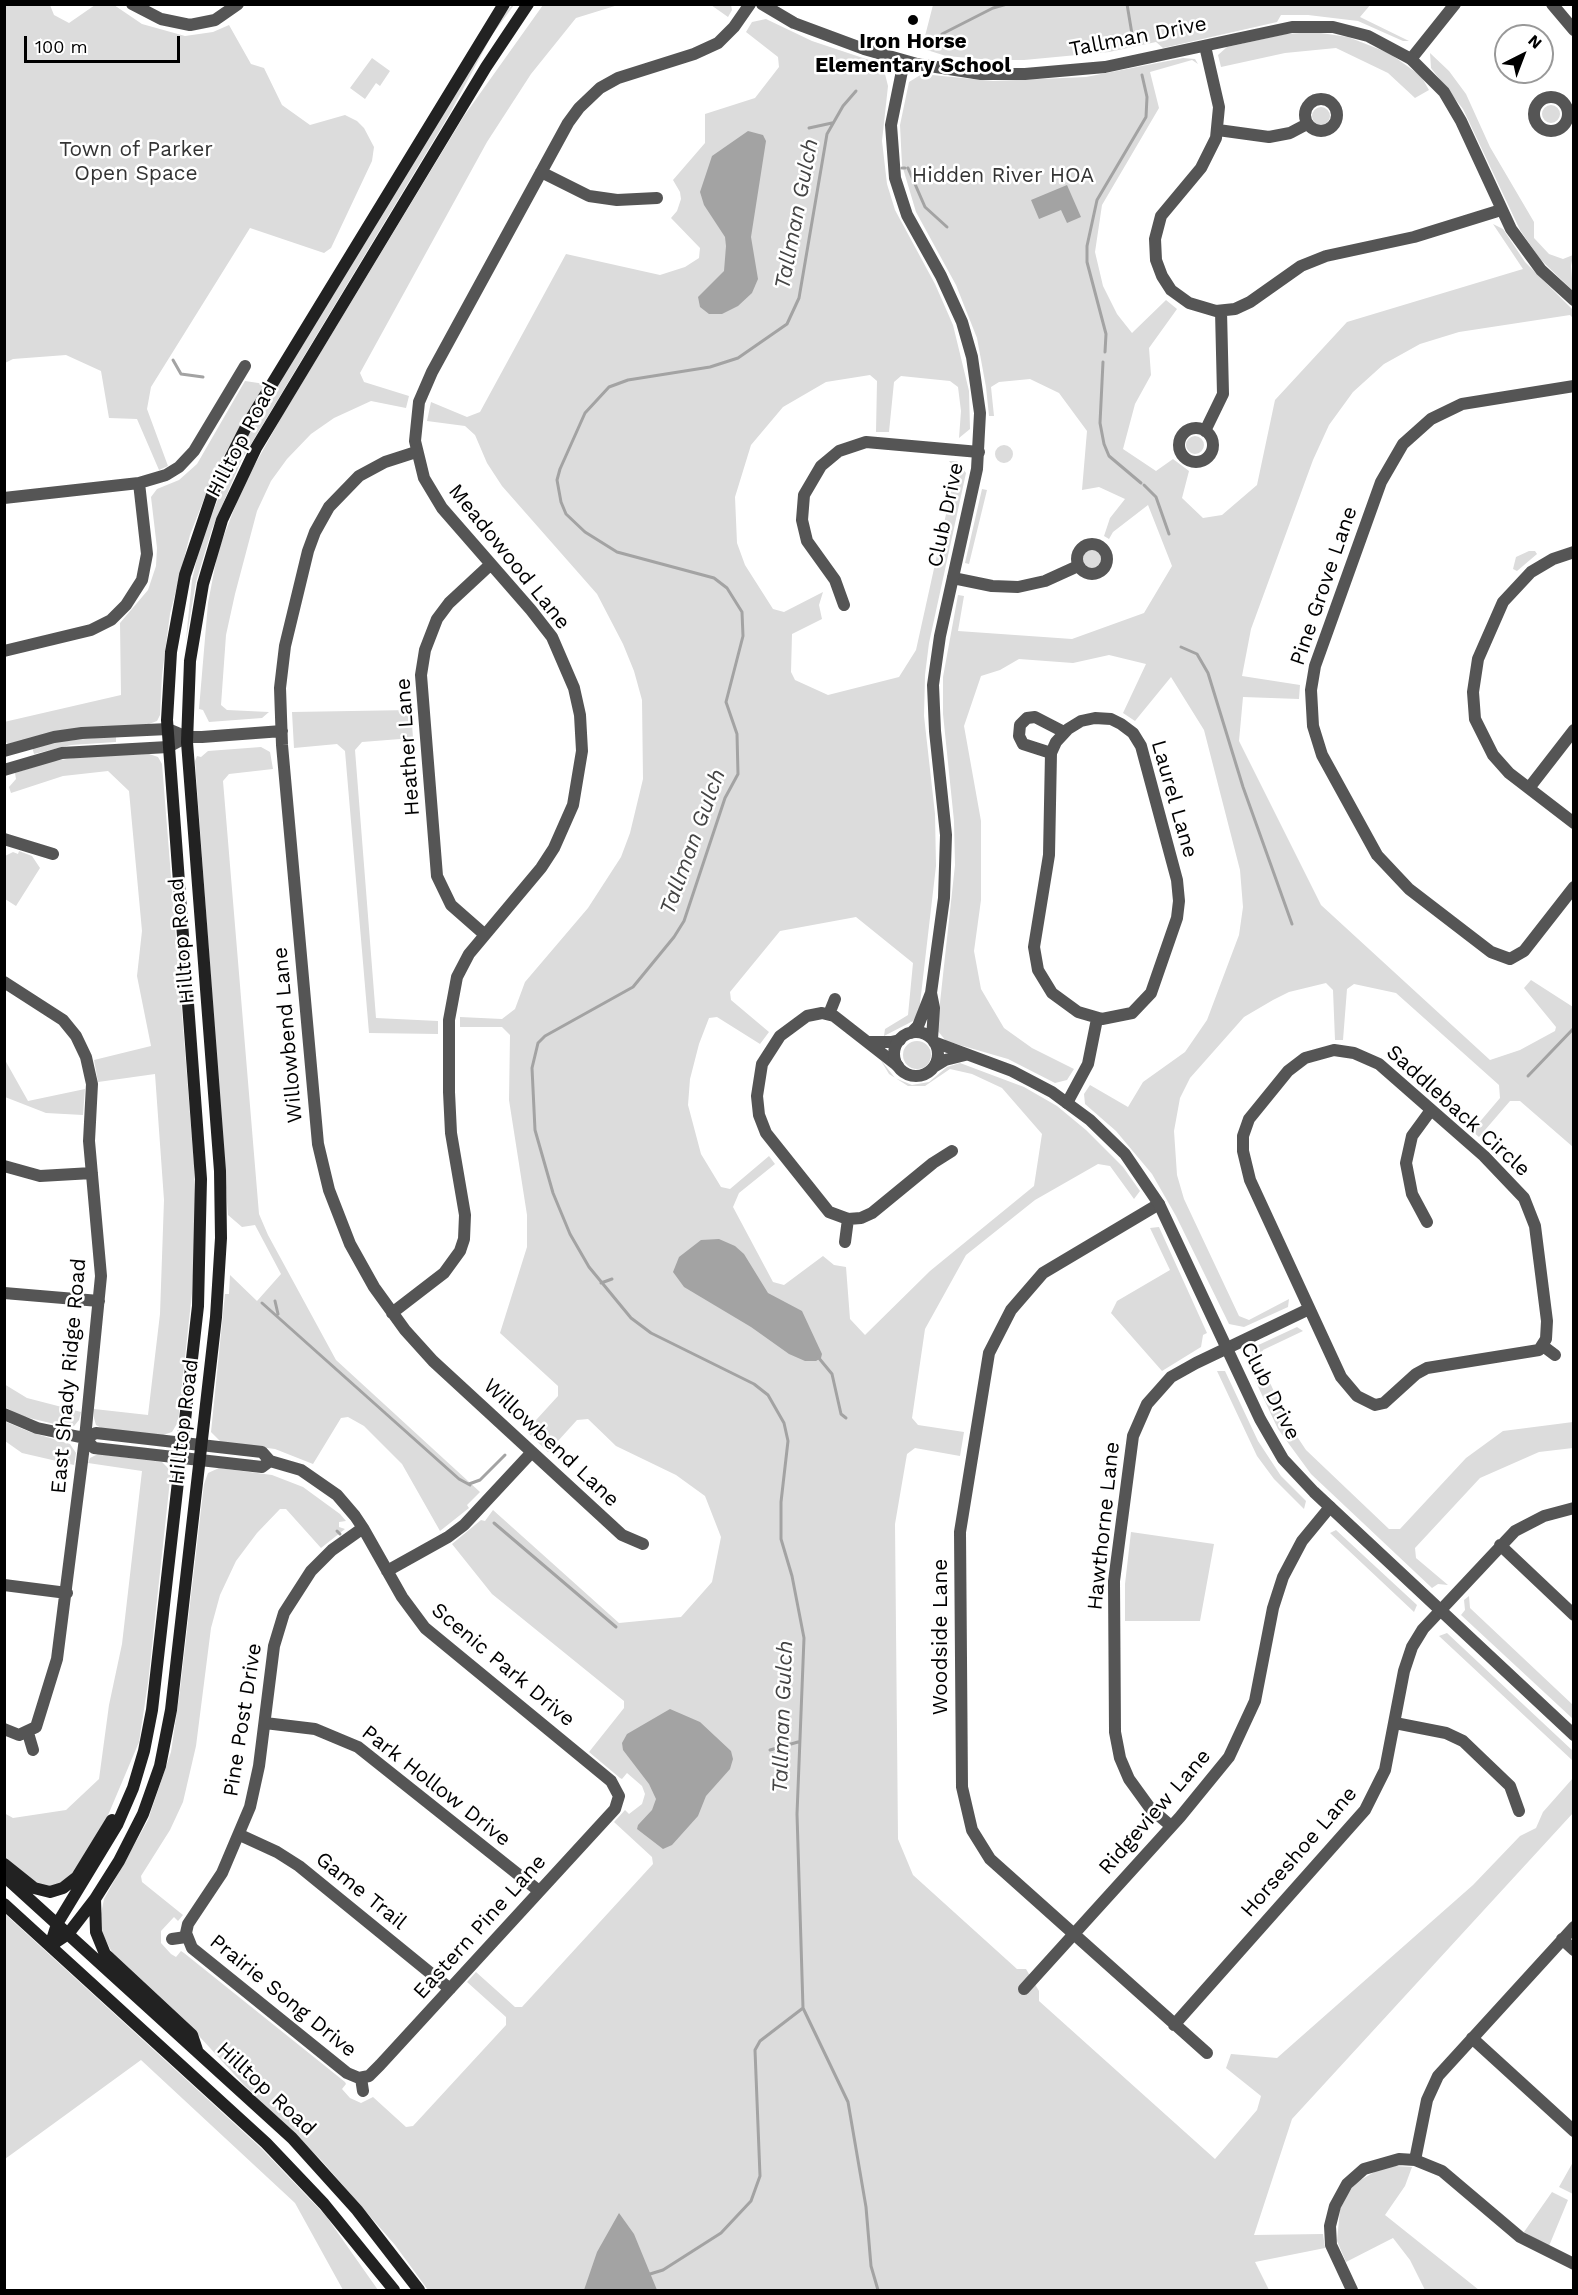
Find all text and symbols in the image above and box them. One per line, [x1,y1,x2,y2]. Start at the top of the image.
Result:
street label: Tallman Drive [1067,11,1209,63]
marker: Iron Horse Elementary School [906,13,920,27]
scale bar [27,24,183,62]
north arrow [1494,24,1554,84]
place label: Iron Horse Elementary School [815,29,1011,79]
text: N [1524,31,1546,53]
text: 100 m [35,36,88,57]
park label: Town of Parker Open Space [59,137,213,187]
water label: Tallman Gulch [769,137,825,291]
park label: Hidden River HOA [912,163,1094,189]
street label: Hilltop Road [201,378,283,502]
street label: Club Drive [923,460,969,570]
street label: Meadowood Lane [443,479,575,635]
street label: Pine Grove Lane [1285,503,1363,669]
street label: Heather Lane [391,677,425,817]
street label: Laurel Lane [1145,737,1203,861]
water label: Tallman Gulch [654,766,732,918]
street label: Hilltop Road [164,877,200,1005]
street label: Willowbend Lane [268,946,308,1124]
street label: Saddleback Circle [1381,1040,1535,1182]
street label: East Shady Ridge Road [46,1257,92,1495]
street label: Club Drive [1235,1338,1305,1444]
street label: Hilltop Road [164,1358,204,1486]
street label: Willowbend Lane [478,1374,624,1512]
street label: Hawthorne Lane [1083,1440,1125,1612]
street label: Woodside Lane [928,1559,954,1715]
street label: Scenic Park Drive [426,1598,580,1732]
water label: Tallman Gulch [767,1640,799,1794]
street label: Pine Post Drive [218,1641,268,1799]
street label: Park Hollow Drive [356,1720,516,1852]
street label: Ridgeview Lane [1094,1744,1216,1880]
street label: Horseshoe Lane [1235,1782,1363,1922]
street label: Game Trail [310,1847,412,1935]
street label: Eastern Pine Lane [408,1849,552,2005]
street label: Prairie Song Drive [205,1929,361,2063]
street label: Hilltop Road [211,2037,321,2141]

